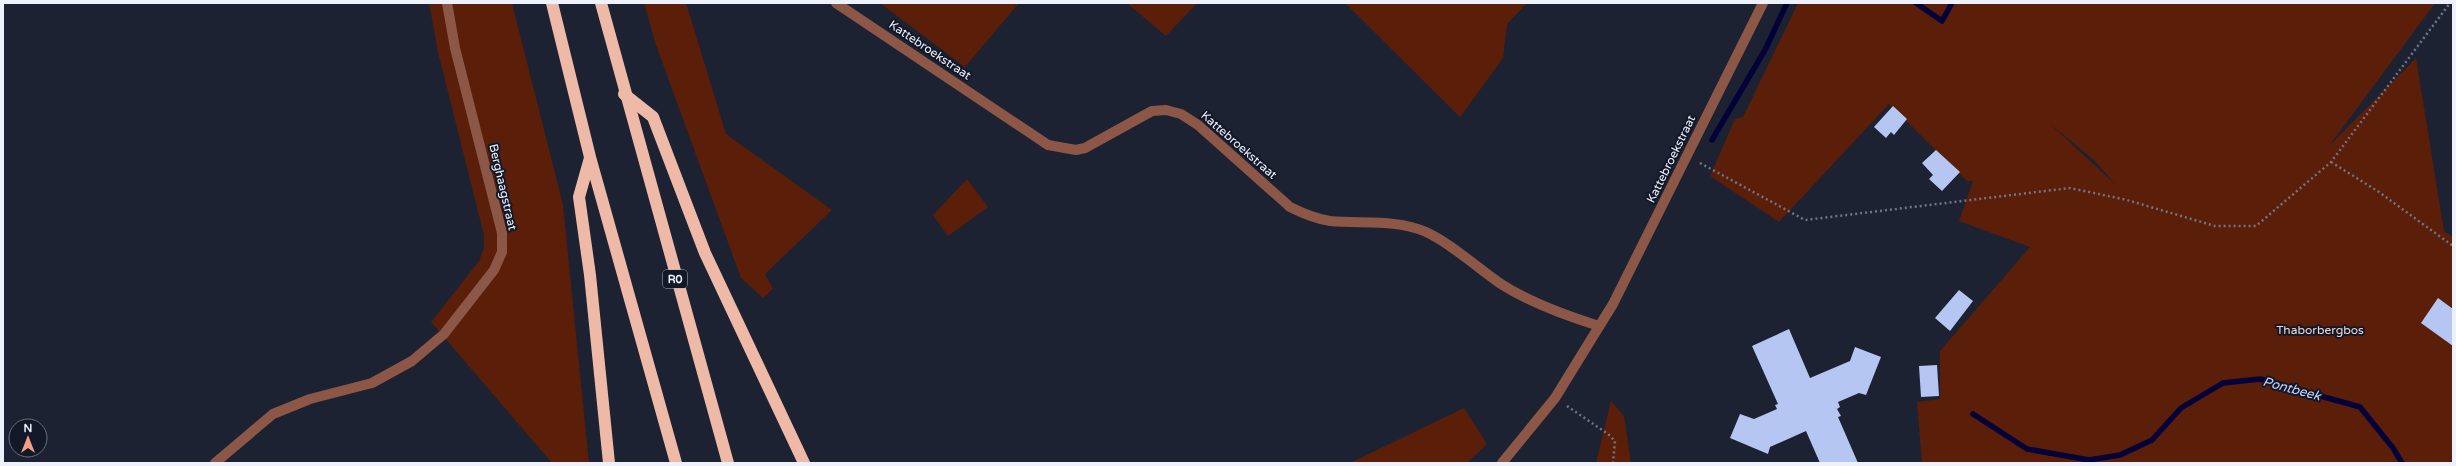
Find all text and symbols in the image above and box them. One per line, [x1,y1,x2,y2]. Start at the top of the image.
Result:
street label: Kattebroekstraat [886,17,974,83]
street label: Kattebroekstraat [1198,108,1280,182]
street label: Kattebroekstraat [1644,112,1698,205]
street label: Berghaagstraat [486,142,520,232]
road number: R0 [663,270,687,288]
park label: Thaborbergbos [2276,323,2364,337]
water label: Pontbeek [2261,374,2323,405]
north arrow [8,418,48,458]
text: N [24,422,32,435]

